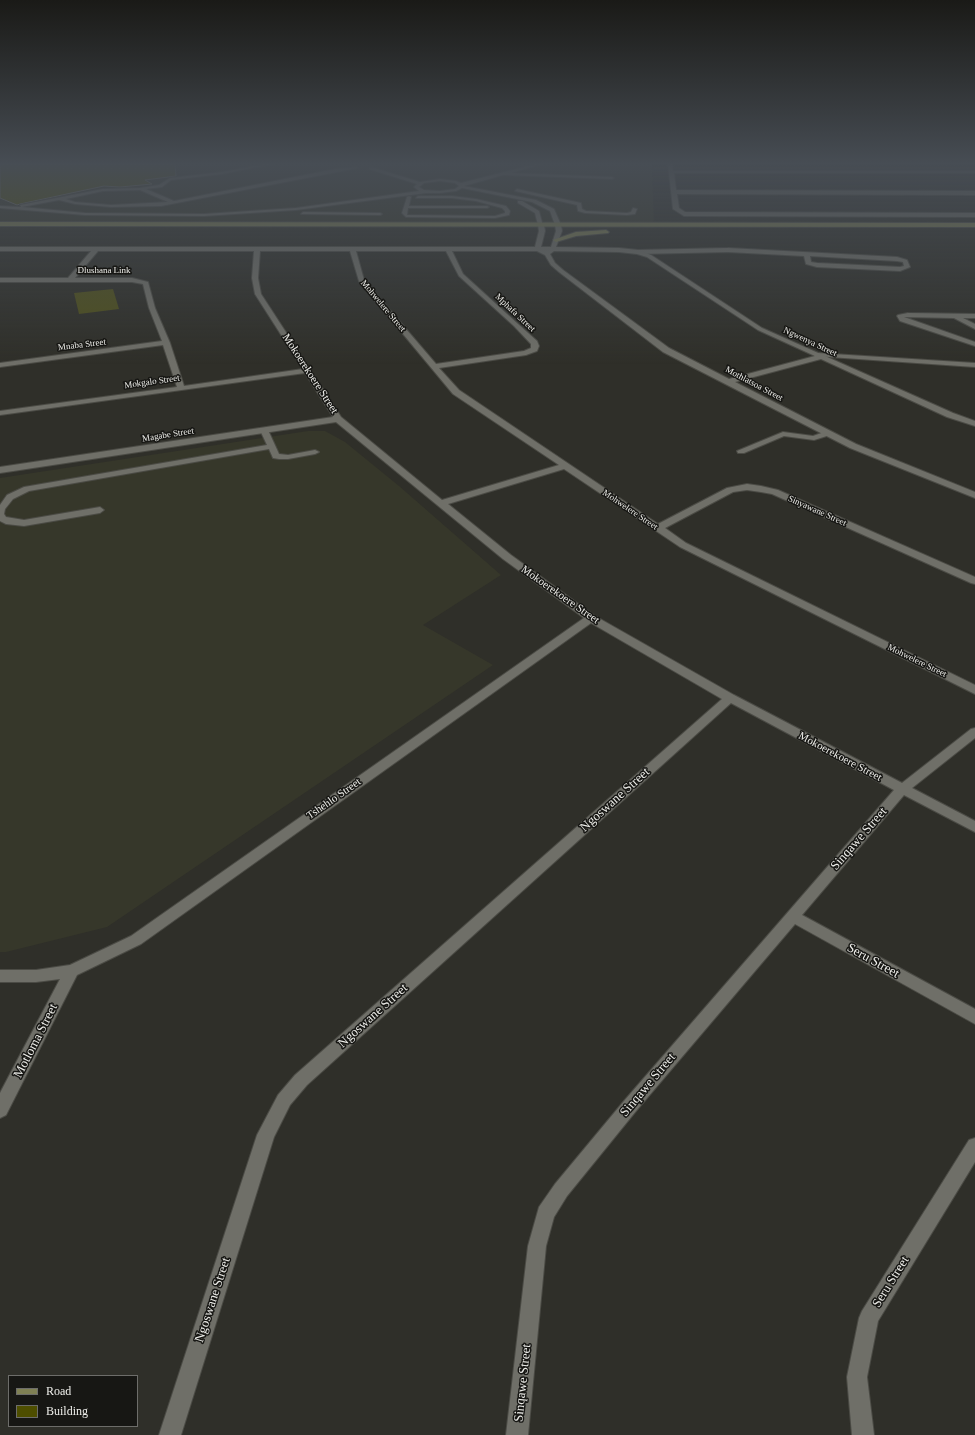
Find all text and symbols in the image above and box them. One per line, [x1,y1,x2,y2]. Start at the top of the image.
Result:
street label: Dlushana Link [77,266,131,276]
street label: Mohwelere Street [358,278,408,334]
street label: Mphafa Street [493,292,537,334]
street label: Ngwenya Street [782,325,838,359]
street label: Mokoerekoere Street [279,332,341,416]
street label: Mnaba Street [57,337,107,353]
street label: Mothlatsoa Street [723,364,785,404]
street label: Mokgalo Street [124,373,180,391]
street label: Magabe Street [141,426,195,444]
street label: Mohwelere Street [600,488,660,532]
street label: Sinyawane Street [786,493,848,529]
street label: Mokoerekoere Street [518,563,602,627]
street label: Mohwelere Street [886,642,948,680]
street label: Mokoerekoere Street [796,729,884,785]
street label: Ngoswane Street [577,765,653,835]
street label: Tshehlo Street [304,776,364,822]
street label: Sinqawe Street [827,804,891,874]
street label: Seru Street [844,940,902,982]
street label: Ngoswane Street [335,981,411,1051]
street label: Motloma Street [11,1001,61,1081]
street label: Sinqawe Street [617,1050,679,1120]
street label: Seru Street [869,1254,913,1310]
street label: Ngoswane Street [192,1256,234,1344]
street label: Sinqawe Street [511,1343,535,1423]
legend [8,1375,138,1427]
text: Road [46,1384,71,1398]
text: Building [46,1404,88,1418]

